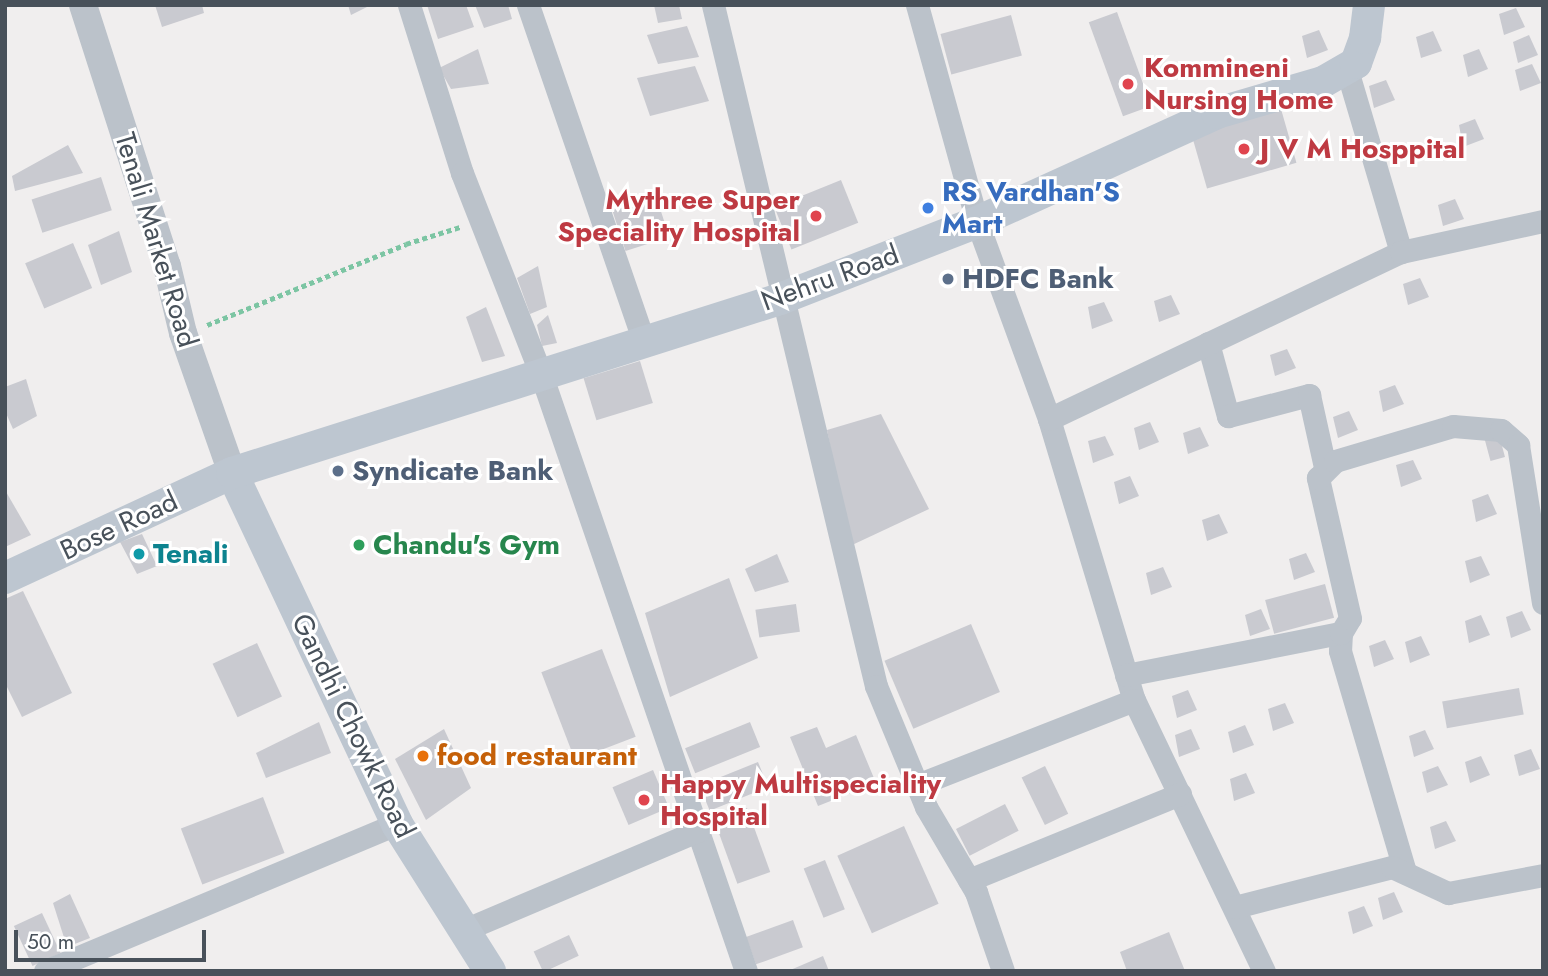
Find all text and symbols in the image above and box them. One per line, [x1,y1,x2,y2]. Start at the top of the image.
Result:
place label: Kommineni Nursing Home [1144,51,1333,117]
marker: Kommineni Nursing Home [1118,74,1138,94]
street label: Tenali Market Road [107,129,205,351]
place label: J V M Hosppital [1260,132,1465,166]
marker: J V M Hosppital [1234,139,1254,159]
place label: RS Vardhan'S Mart [942,175,1120,241]
place label: Mythree Super Speciality Hospital [557,183,800,249]
marker: RS Vardhan'S Mart [920,200,936,216]
marker: Mythree Super Speciality Hospital [806,206,826,226]
street label: Nehru Road [757,238,903,318]
place label: HDFC Bank [962,262,1114,296]
marker: HDFC Bank [940,271,956,287]
place label: Syndicate Bank [352,454,553,488]
marker: Syndicate Bank [330,463,346,479]
street label: Bose Road [55,484,183,568]
place label: Chandu's Gym [373,528,560,562]
place label: Tenali [153,537,228,571]
marker: Chandu's Gym [351,537,367,553]
marker: Tenali [131,546,147,562]
street label: Gandhi Chowk Road [284,608,422,844]
place label: food restaurant [437,739,637,773]
marker: food restaurant [415,748,431,764]
place label: Happy Multispeciality Hospital [660,767,941,833]
marker: Happy Multispeciality Hospital [634,790,654,810]
scale bar [18,916,210,960]
text: 50 m [27,927,74,957]

